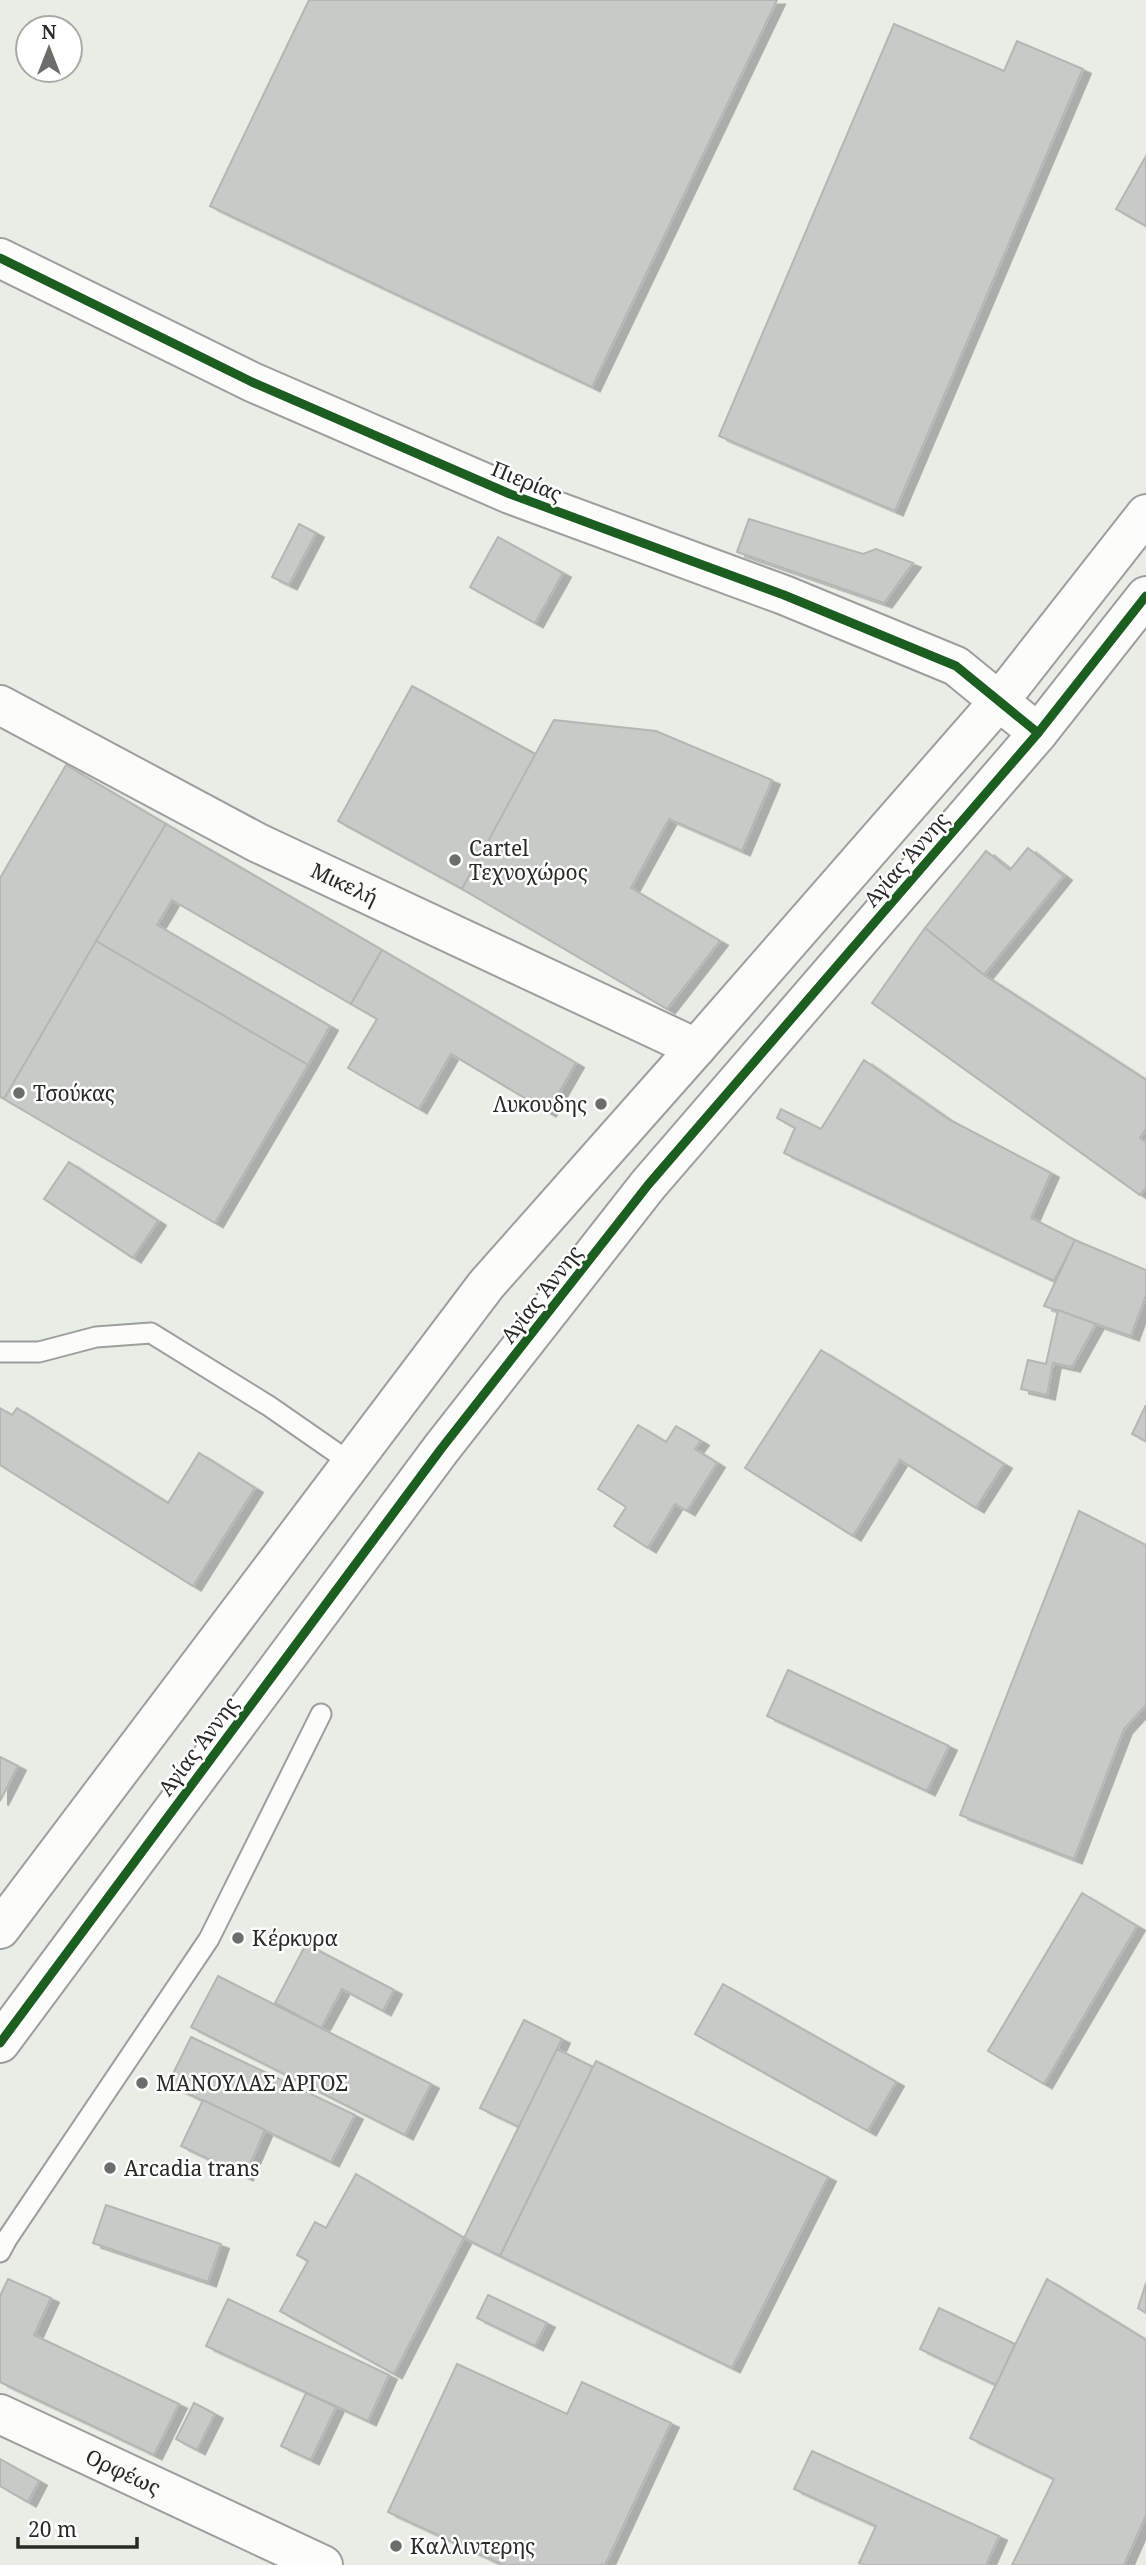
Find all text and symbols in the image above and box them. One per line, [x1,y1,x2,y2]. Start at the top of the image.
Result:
north arrow [14,14,84,84]
text: N [42,19,57,45]
street label: Πιερίας [488,454,566,508]
street label: Αγίας Άννης [857,806,955,912]
place label: Cartel Τεχνοχώρος [469,834,588,886]
marker: Cartel Τεχνοχώρος [447,852,463,868]
street label: Μικελή [306,856,382,911]
place label: Τσούκας [33,1079,115,1107]
marker: Τσούκας [11,1085,27,1101]
place label: Λυκουδης [493,1090,587,1118]
marker: Λυκουδης [593,1096,609,1112]
street label: Αγίας Άννης [494,1239,588,1349]
street label: Αγίας Άννης [152,1691,244,1801]
place label: Κέρκυρα [252,1924,339,1952]
marker: Κέρκυρα [230,1930,246,1946]
place label: ΜΑΝΟΥΛΑΣ ΑΡΓΟΣ [156,2069,348,2097]
marker: ΜΑΝΟΥΛΑΣ ΑΡΓΟΣ [134,2075,150,2091]
place label: Arcadia trans [124,2154,259,2182]
marker: Arcadia trans [102,2160,118,2176]
street label: Ορφέως [81,2442,165,2501]
scale bar [18,2506,136,2550]
text: 20 m [28,2515,77,2543]
place label: Καλλιντερης [410,2532,535,2560]
marker: Καλλιντερης [388,2538,404,2554]

